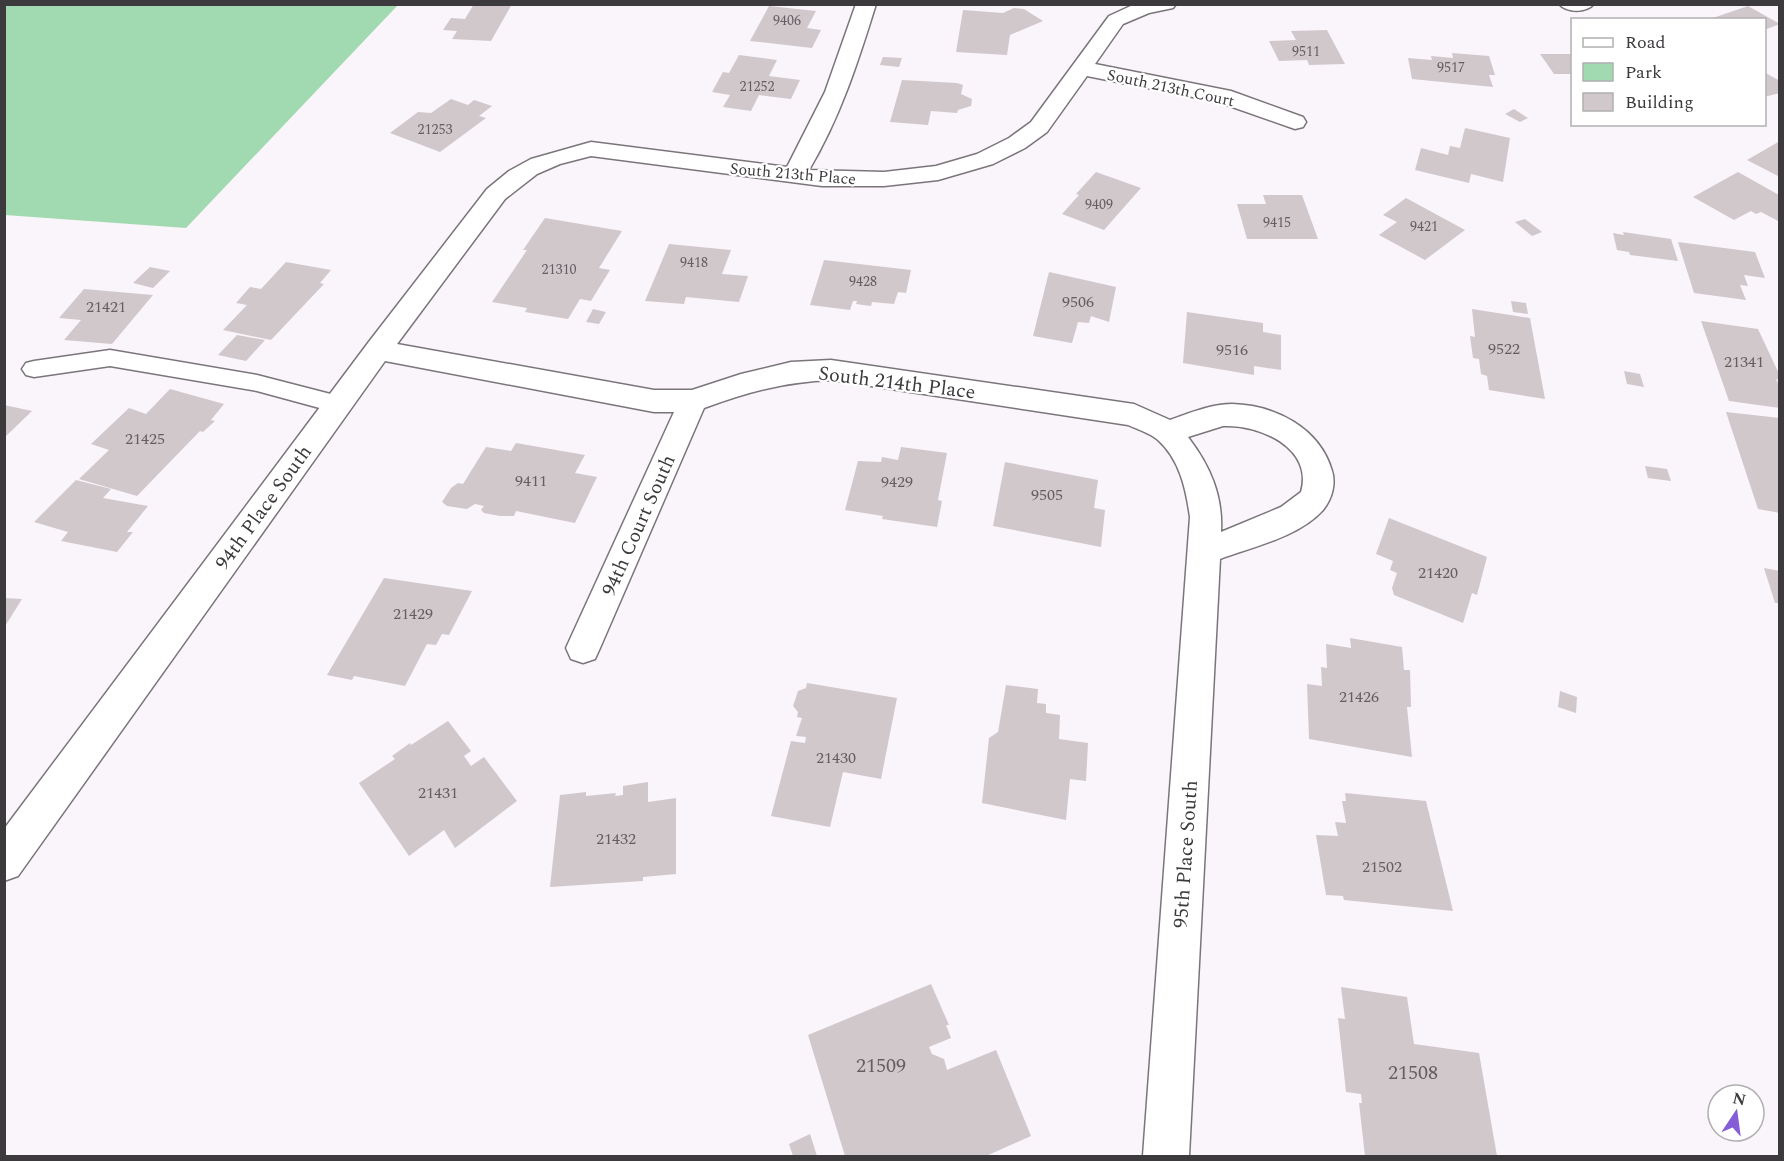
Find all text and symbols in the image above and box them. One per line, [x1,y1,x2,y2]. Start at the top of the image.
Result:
house number: 9406 [773,10,801,31]
legend [1571,18,1766,126]
text: Road [1625,29,1666,56]
house number: 9511 [1292,41,1320,62]
house number: 9517 [1437,57,1465,78]
text: Park [1625,59,1662,86]
street label: South 213th Court [1105,63,1237,113]
house number: 21252 [740,76,775,97]
text: Building [1625,89,1694,116]
house number: 21253 [418,119,453,140]
street label: South 213th Place [729,157,857,191]
house number: 9409 [1085,194,1113,215]
house number: 9415 [1263,212,1291,233]
house number: 9421 [1410,216,1438,237]
house number: 9418 [680,252,708,273]
house number: 21310 [542,259,577,280]
house number: 9428 [849,271,877,292]
house number: 9506 [1062,290,1094,314]
house number: 21421 [86,295,126,319]
house number: 9522 [1488,337,1520,361]
house number: 9516 [1216,338,1248,362]
house number: 21341 [1724,350,1764,374]
street label: South 214th Place [817,358,977,408]
house number: 21425 [125,427,165,451]
street label: 94th Place South [208,439,319,576]
street label: 94th Court South [594,450,684,601]
house number: 9411 [515,469,547,493]
house number: 9429 [881,470,913,494]
house number: 9505 [1031,483,1063,507]
house number: 21420 [1418,561,1458,585]
house number: 21429 [393,602,433,626]
house number: 21426 [1339,685,1379,709]
house number: 21430 [816,746,856,770]
street label: 95th Place South [1166,779,1206,929]
house number: 21431 [418,781,458,805]
house number: 21432 [596,827,636,851]
house number: 21502 [1362,855,1402,879]
house number: 21509 [856,1051,906,1081]
house number: 21508 [1388,1058,1438,1088]
north arrow [1706,1083,1766,1143]
text: N [1730,1086,1748,1113]

